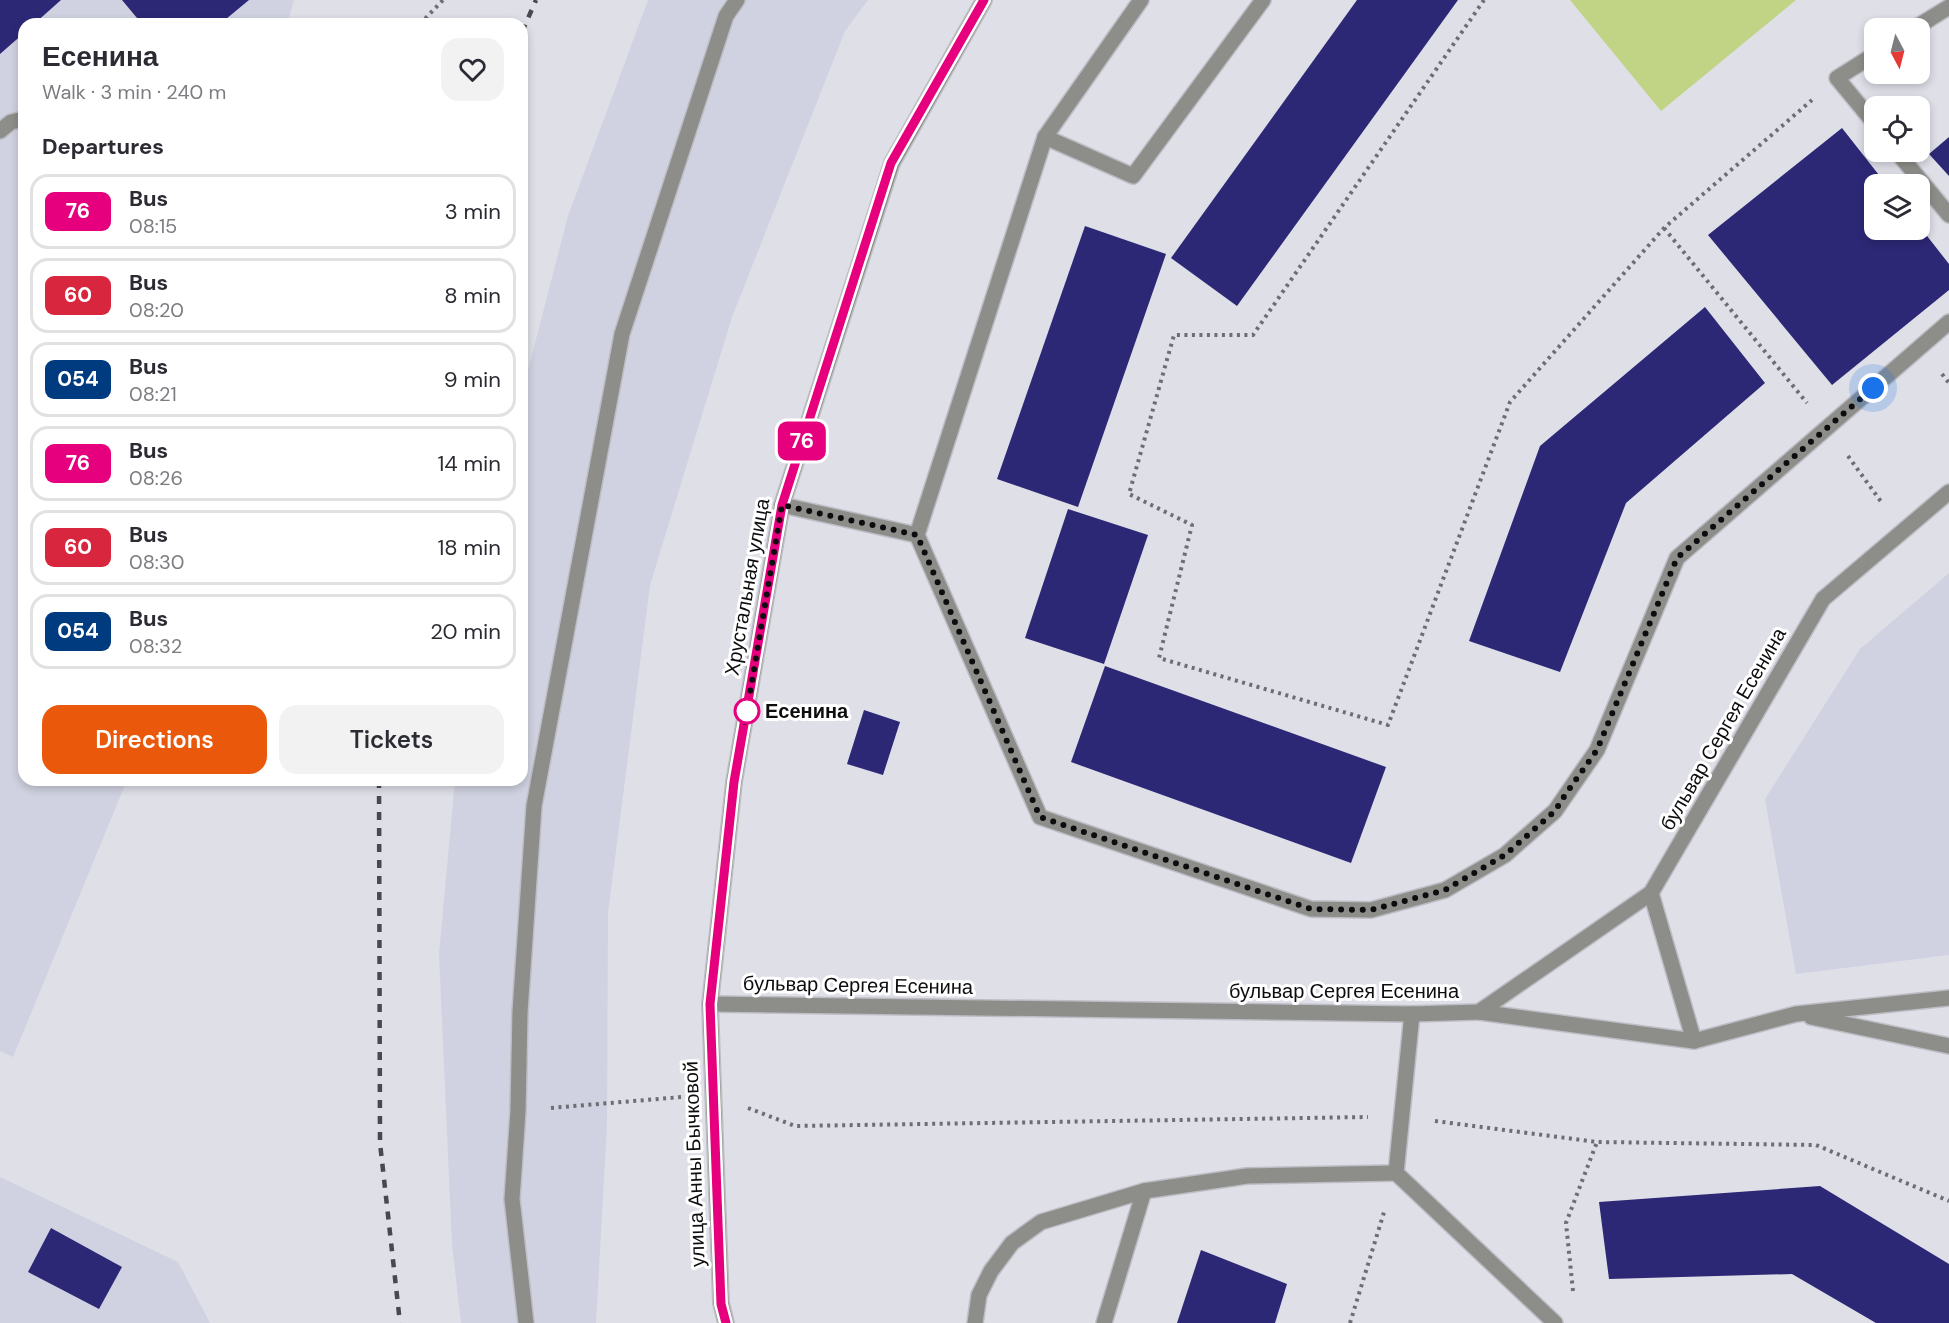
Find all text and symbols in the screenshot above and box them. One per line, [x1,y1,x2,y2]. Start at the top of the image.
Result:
north arrow [1864,18,1930,84]
map controls [1864,18,1930,240]
text: Есенина [42,38,158,75]
button: heart [441,38,504,101]
text: Walk · 3 min · 240 m [42,79,226,105]
button: locate [1864,96,1930,162]
text: Departures [42,132,164,161]
button: layers [1864,174,1930,240]
text: Bus [129,184,168,213]
text: 76 [66,197,90,225]
text: 3 min [445,197,501,226]
text: 08:15 [129,213,177,239]
text: Bus [129,268,168,297]
text: 60 [64,281,92,309]
text: 8 min [444,281,501,310]
text: 08:20 [129,297,184,323]
text: Bus [129,352,168,381]
text: 054 [57,365,99,393]
text: 9 min [444,365,501,394]
your location [1858,373,1888,403]
text: 08:21 [129,381,177,407]
line badge: 76 [775,422,829,460]
text: 76 [790,427,814,455]
text: Bus [129,436,168,465]
text: 76 [66,449,90,477]
text: 14 min [437,449,501,478]
text: 08:26 [129,465,183,491]
street label: Хрустальная улица [719,496,776,678]
text: Bus [129,520,168,549]
text: 60 [64,533,92,561]
text: 18 min [437,533,501,562]
text: 08:30 [129,549,184,575]
text: Bus [129,604,168,633]
text: 054 [57,617,99,645]
text: 20 min [430,617,501,646]
street label: бульвар Сергея Есенина [1654,622,1792,835]
text: 08:32 [129,633,182,659]
marker: Есенина [734,698,760,724]
place label: Есенина [765,698,849,724]
button: Directions [42,705,267,774]
button: Tickets [279,705,504,774]
street label: бульвар Сергея Есенина [743,970,974,1000]
street label: бульвар Сергея Есенина [1229,978,1460,1004]
street label: улица Анны Бычковой [677,1061,711,1267]

